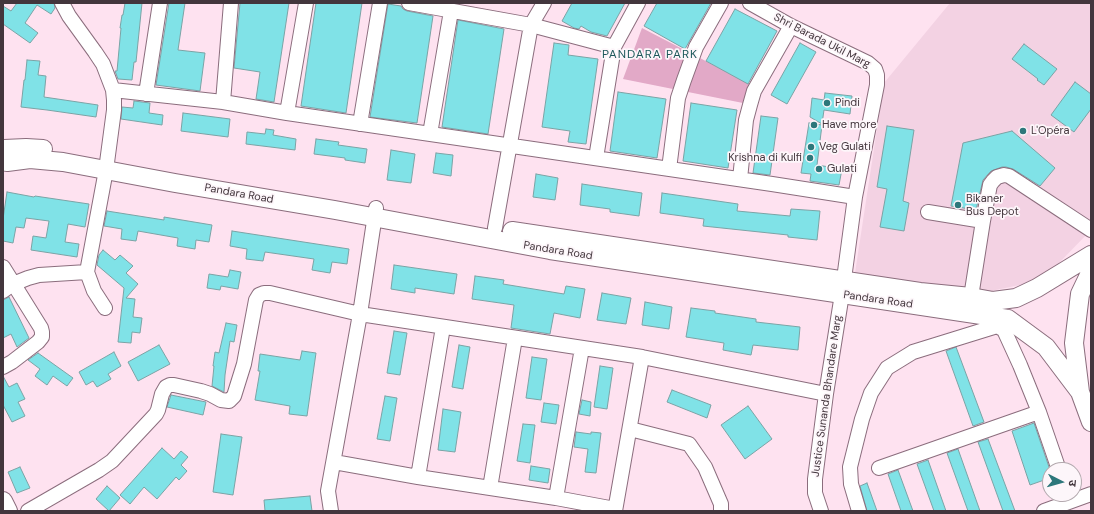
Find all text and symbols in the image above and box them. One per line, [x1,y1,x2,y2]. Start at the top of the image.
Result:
street label: Shri Barada Ukil Marg [771,11,873,71]
district label: PANDARA PARK [602,48,698,62]
place label: Pindi [835,96,860,110]
marker: Pindi [822,98,832,108]
place label: Have more [822,118,876,132]
marker: Have more [809,120,819,130]
place label: L'Opéra [1031,124,1070,138]
marker: L'Opéra [1018,126,1028,136]
place label: Veg Gulati [819,140,871,154]
marker: Veg Gulati [806,142,816,152]
place label: Krishna di Kulfi [728,151,802,165]
marker: Krishna di Kulfi [805,153,815,163]
place label: Gulati [827,162,857,176]
marker: Gulati [814,164,824,174]
street label: Pandara Road [203,181,275,207]
place label: Bikaner Bus Depot [966,192,1019,218]
marker: Bikaner Bus Depot [953,200,963,210]
street label: Pandara Road [522,239,594,263]
street label: Pandara Road [842,289,914,311]
street label: Justice Sunanda Bhandare Marg [809,314,845,478]
north arrow [1042,462,1082,502]
text: उ [1066,479,1080,487]

